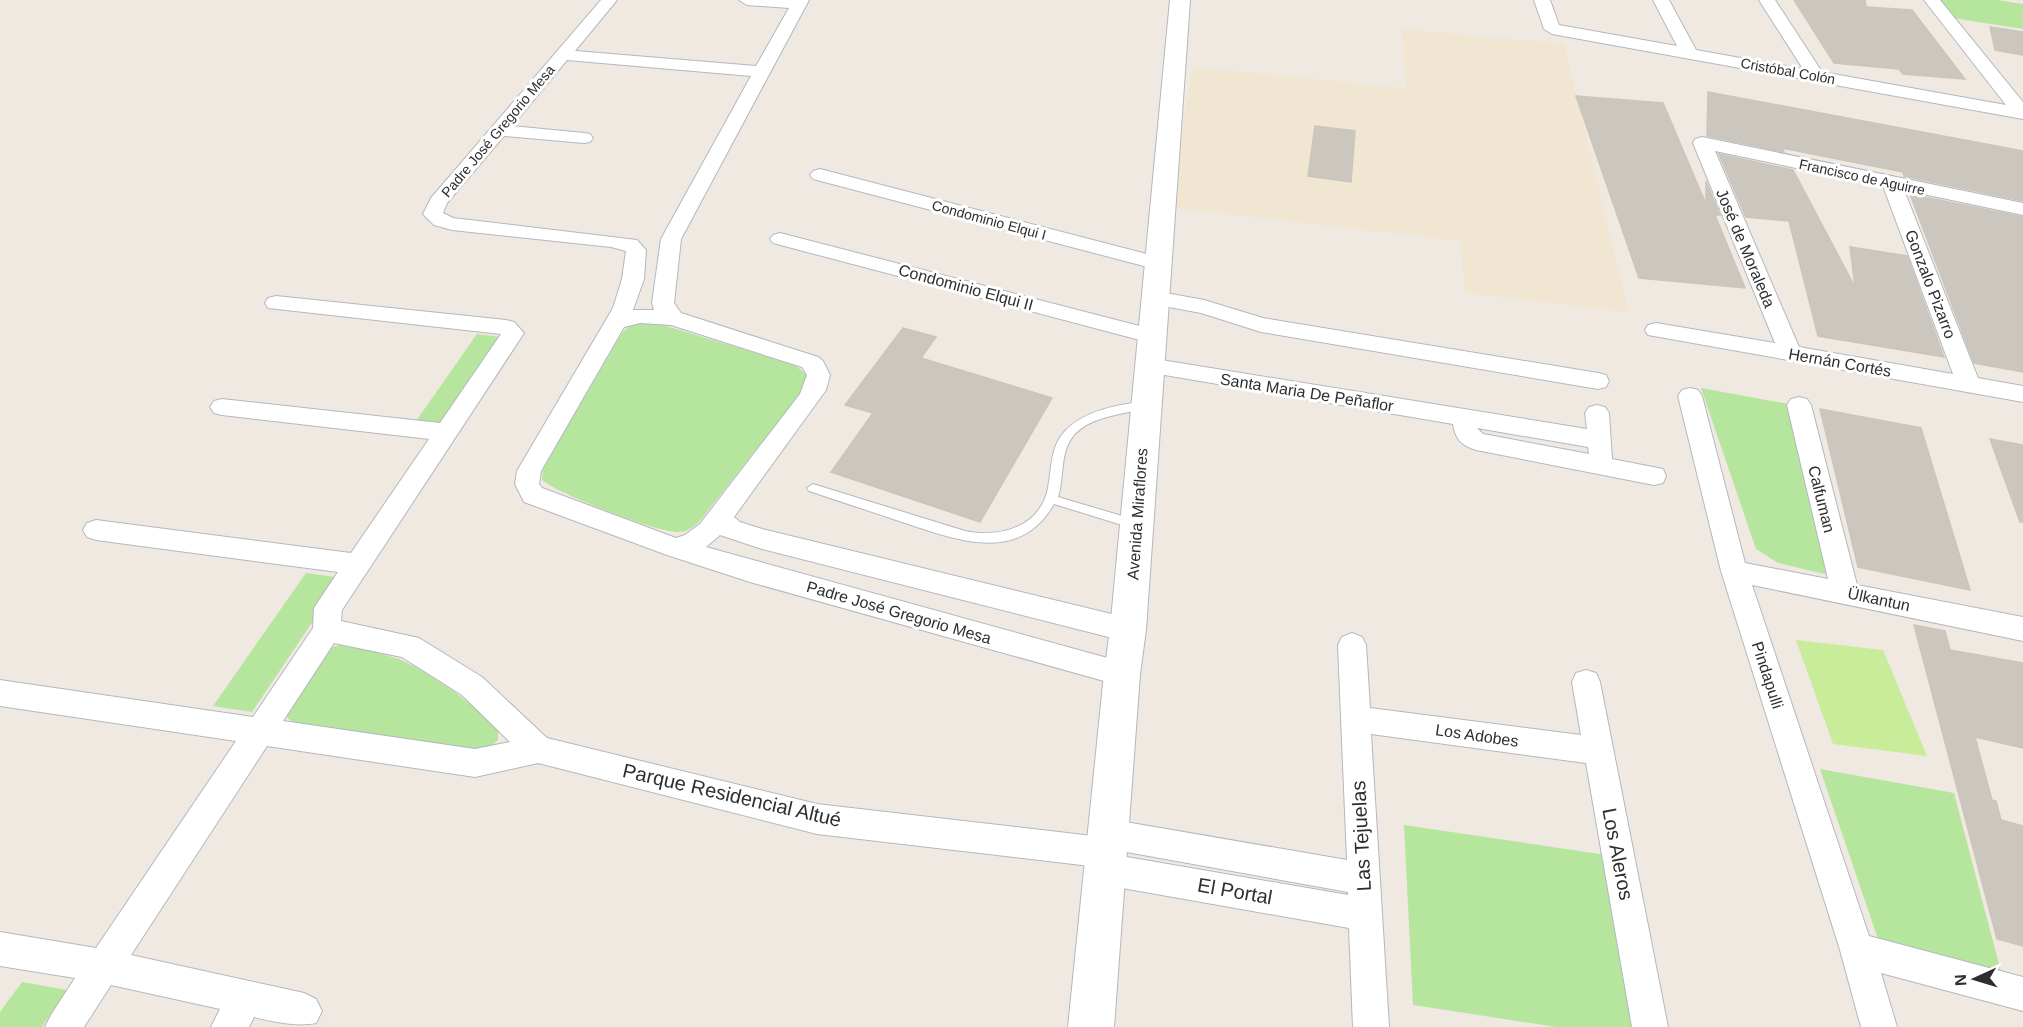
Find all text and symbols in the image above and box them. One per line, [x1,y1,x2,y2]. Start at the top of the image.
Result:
street label: Cristóbal Colón [1739,55,1837,87]
street label: Padre José Gregorio Mesa [438,62,558,200]
street label: Francisco de Aguirre [1798,156,1927,198]
street label: José de Moraleda [1713,186,1778,310]
street label: Condominio Elqui I [930,197,1048,243]
street label: Gonzalo Pizarro [1902,228,1959,341]
street label: Condominio Elqui II [897,261,1035,314]
street label: Hernán Cortés [1787,345,1893,380]
street label: Santa Maria De Peñaflor [1219,370,1395,415]
street label: Avenida Miraflores [1124,447,1151,581]
street label: Calfuman [1805,464,1838,534]
street label: Padre José Gregorio Mesa [805,578,993,647]
street label: Ülkantun [1846,585,1912,614]
street label: Pindapulli [1749,640,1786,711]
street label: Los Adobes [1434,721,1520,750]
street label: Parque Residencial Altué [621,759,843,831]
street label: Las Tejuelas [1347,780,1375,892]
street label: Los Aleros [1598,806,1638,902]
street label: El Portal [1196,874,1274,908]
north arrow [1945,949,2005,1009]
text: N [1952,974,1969,986]

